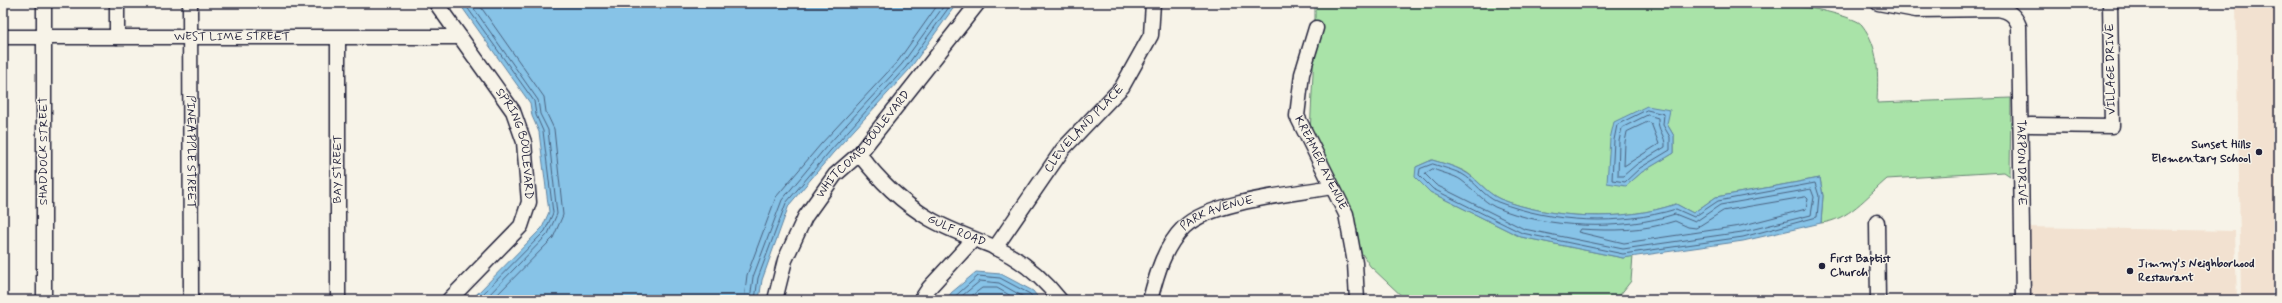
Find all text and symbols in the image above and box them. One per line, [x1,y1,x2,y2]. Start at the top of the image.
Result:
street label: VILLAGE DRIVE [2102,23,2120,115]
street label: WEST LIME STREET [174,29,290,45]
street label: CLEVELAND PLACE [1041,81,1128,176]
street label: SPRING BOULEVARD [491,85,537,200]
street label: WHITCOMB BOULEVARD [813,87,914,202]
street label: PINEAPPLE STREET [182,95,199,209]
street label: SHADDOCK STREET [36,97,52,205]
street label: KREAMER AVENUE [1290,113,1351,213]
street label: TARPON DRIVE [2012,120,2030,206]
street label: BAY STREET [330,135,346,203]
place label: Sunset Hills Elementary School [2151,137,2252,167]
marker: Sunset Hills Elementary School [2254,147,2264,157]
street label: PARK AVENUE [1177,192,1256,235]
street label: GULF ROAD [924,211,988,251]
place label: First Baptist Church [1830,251,1891,281]
place label: Jimmy's Neighborhood Restaurant [2138,256,2255,286]
marker: First Baptist Church [1817,261,1827,271]
marker: Jimmy's Neighborhood Restaurant [2125,266,2135,276]

